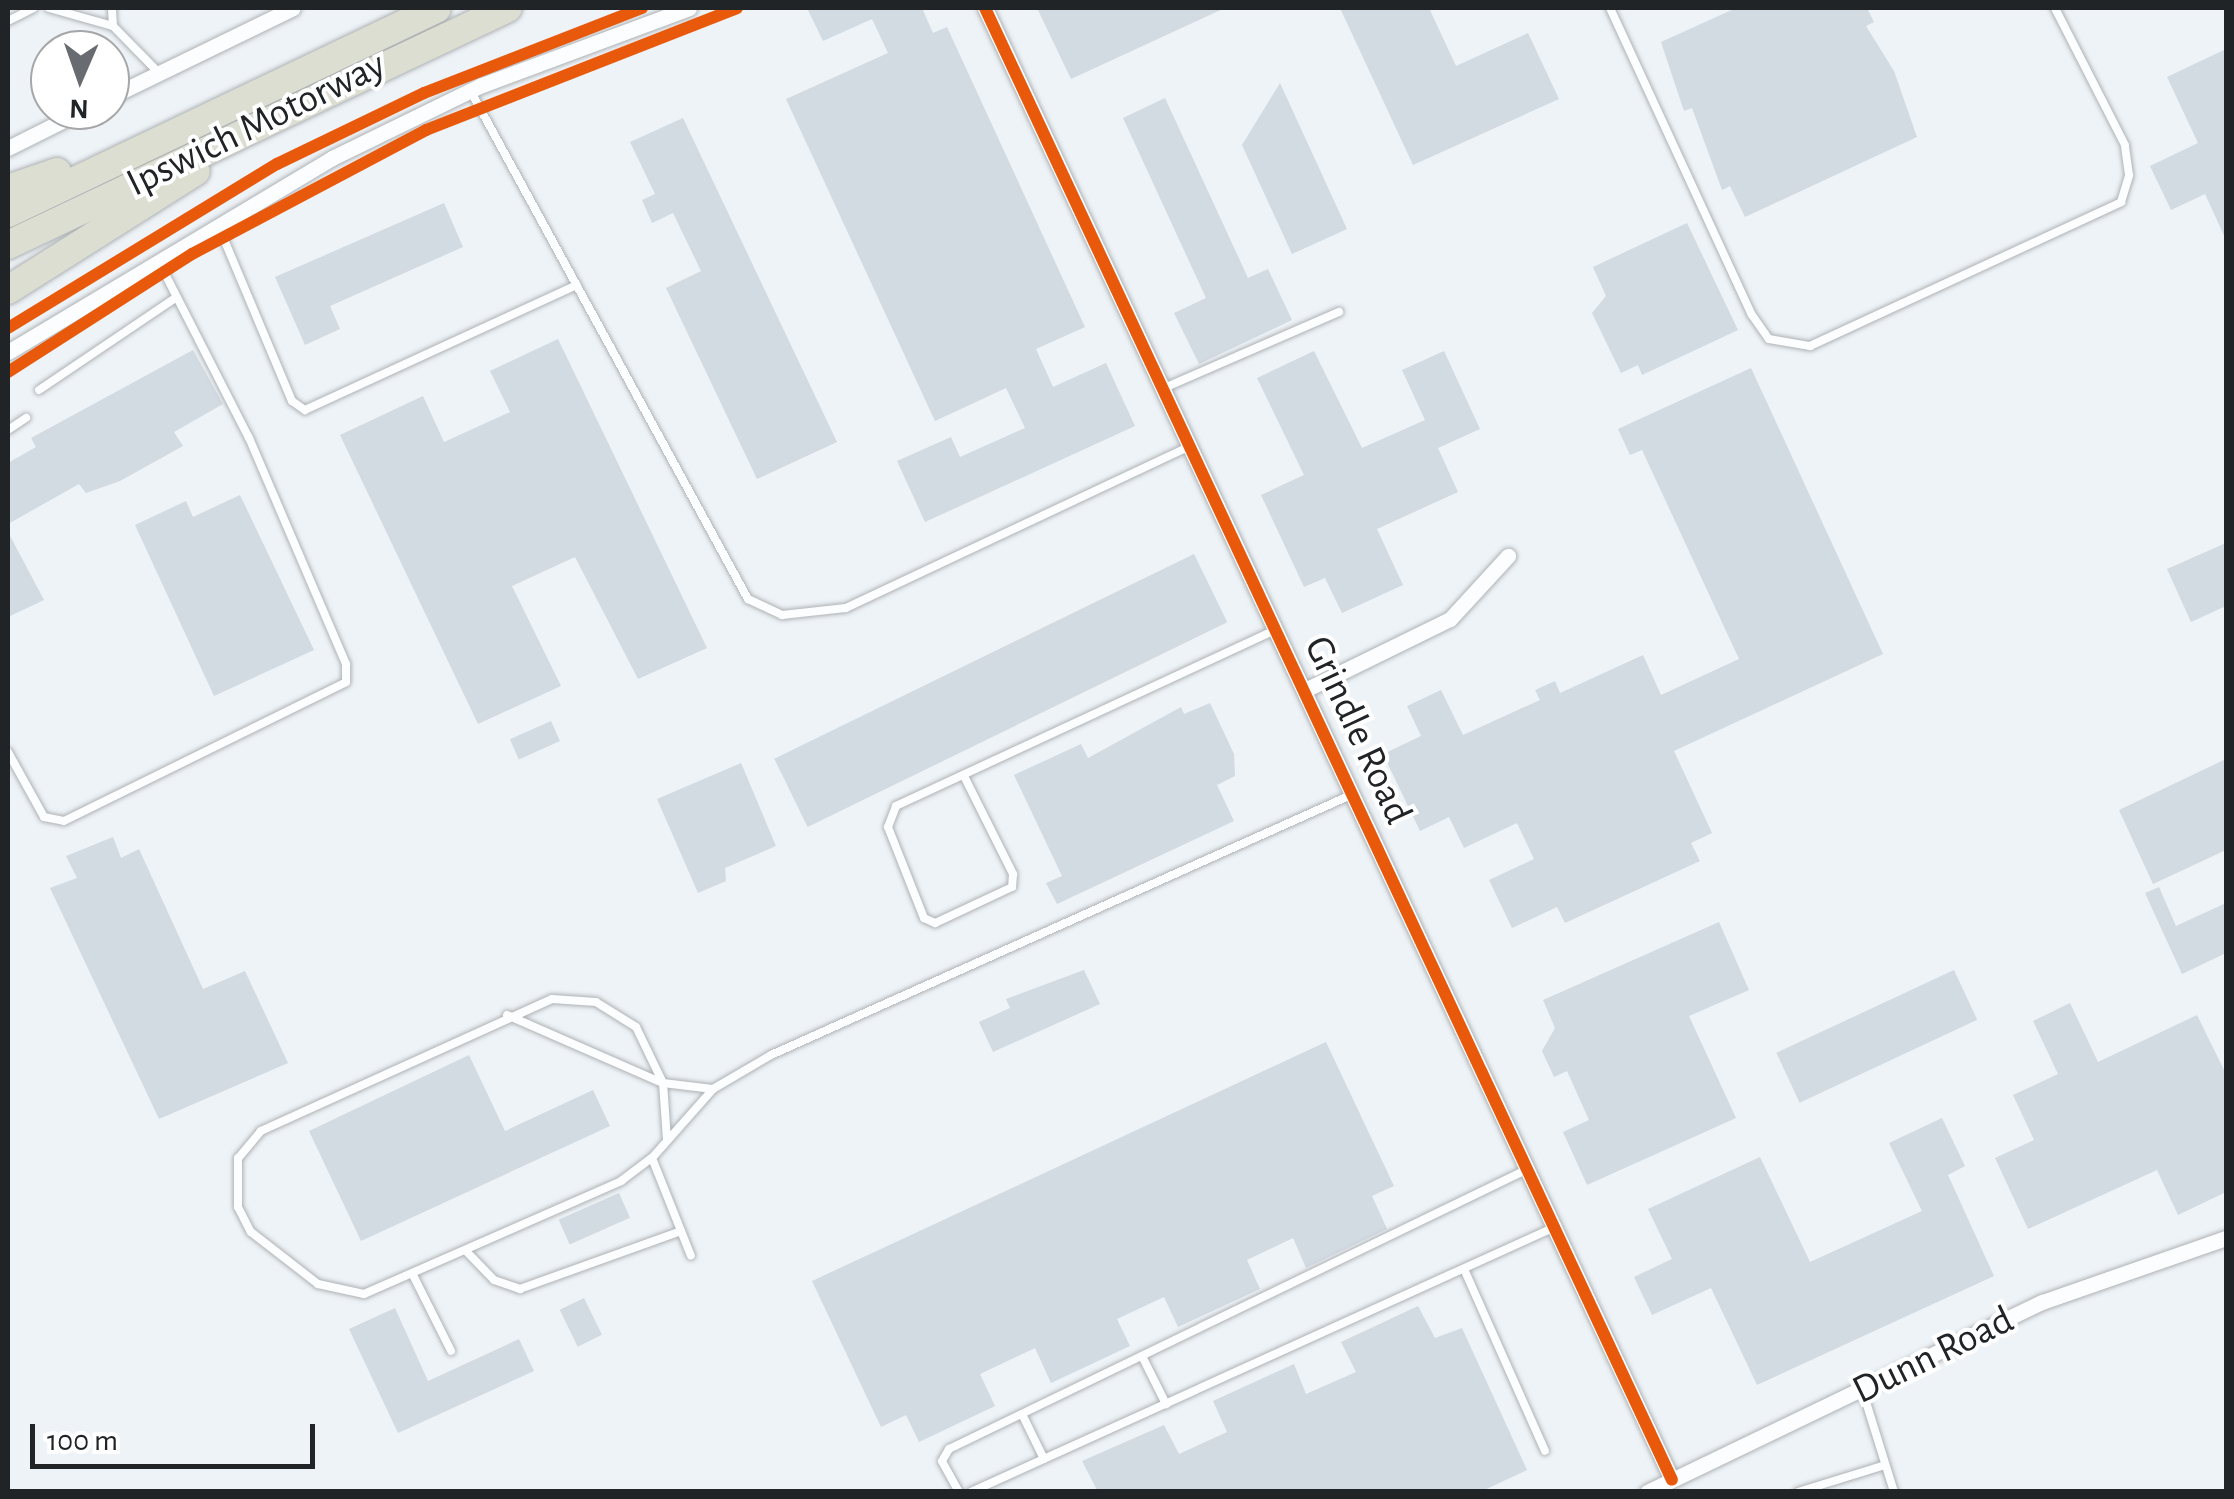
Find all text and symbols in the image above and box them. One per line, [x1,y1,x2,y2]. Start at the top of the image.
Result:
north arrow [30,30,130,130]
street label: Ipswich Motorway [119,41,393,207]
text: N [69,94,89,122]
street label: Grindle Road [1294,628,1422,832]
street label: Dunn Road [1845,1296,2021,1414]
scale bar [35,1404,320,1466]
text: 100 m [47,1426,118,1456]

